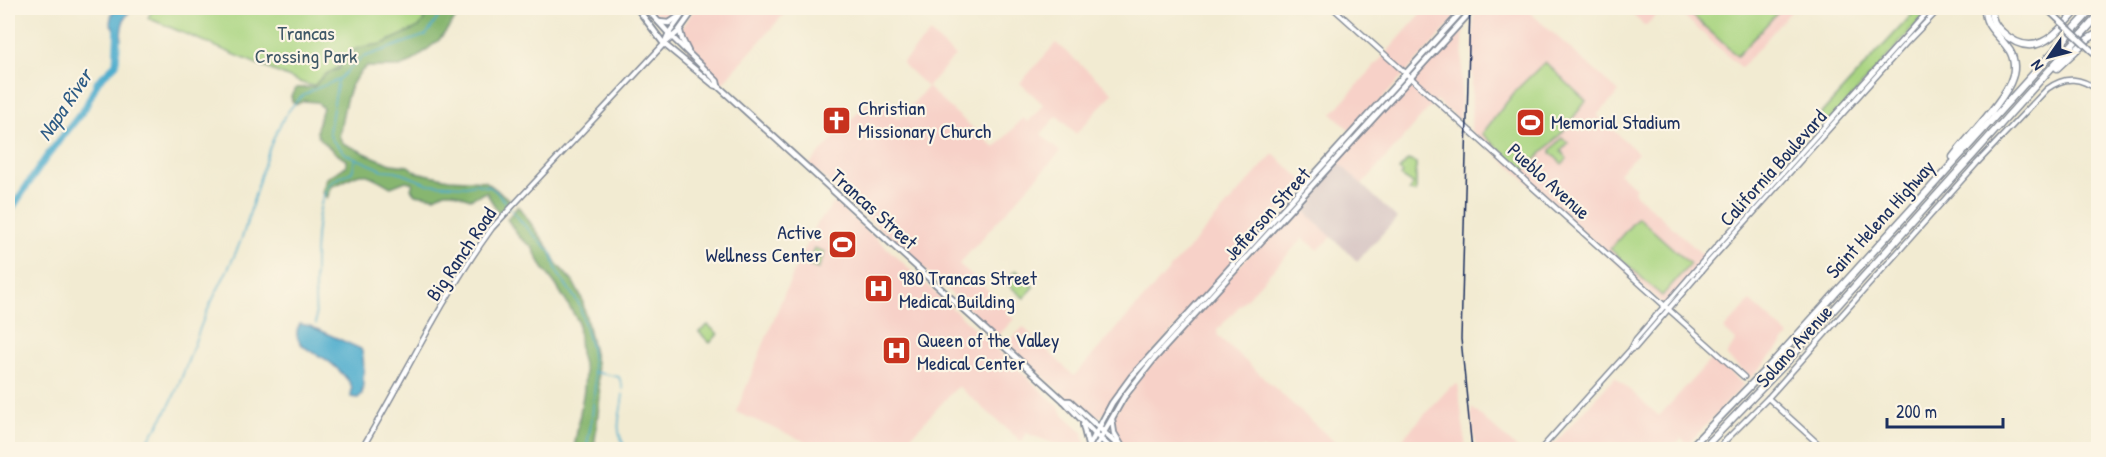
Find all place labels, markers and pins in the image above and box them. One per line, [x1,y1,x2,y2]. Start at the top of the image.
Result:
place label: Christian Missionary Church [858,94,991,144]
church icon: Christian Missionary Church [821,104,853,136]
sports icon: Memorial Stadium [1514,106,1546,138]
place label: Memorial Stadium [1551,108,1680,135]
place label: Active Wellness Center [706,218,822,268]
sports icon: Active Wellness Center [827,228,859,260]
place label: 980 Trancas Street Medical Building [899,264,1038,314]
hospital icon: 980 Trancas Street Medical Building [862,273,894,305]
place label: Queen of the Valley Medical Center [917,326,1059,376]
hospital icon: Queen of the Valley Medical Center [880,335,912,367]

